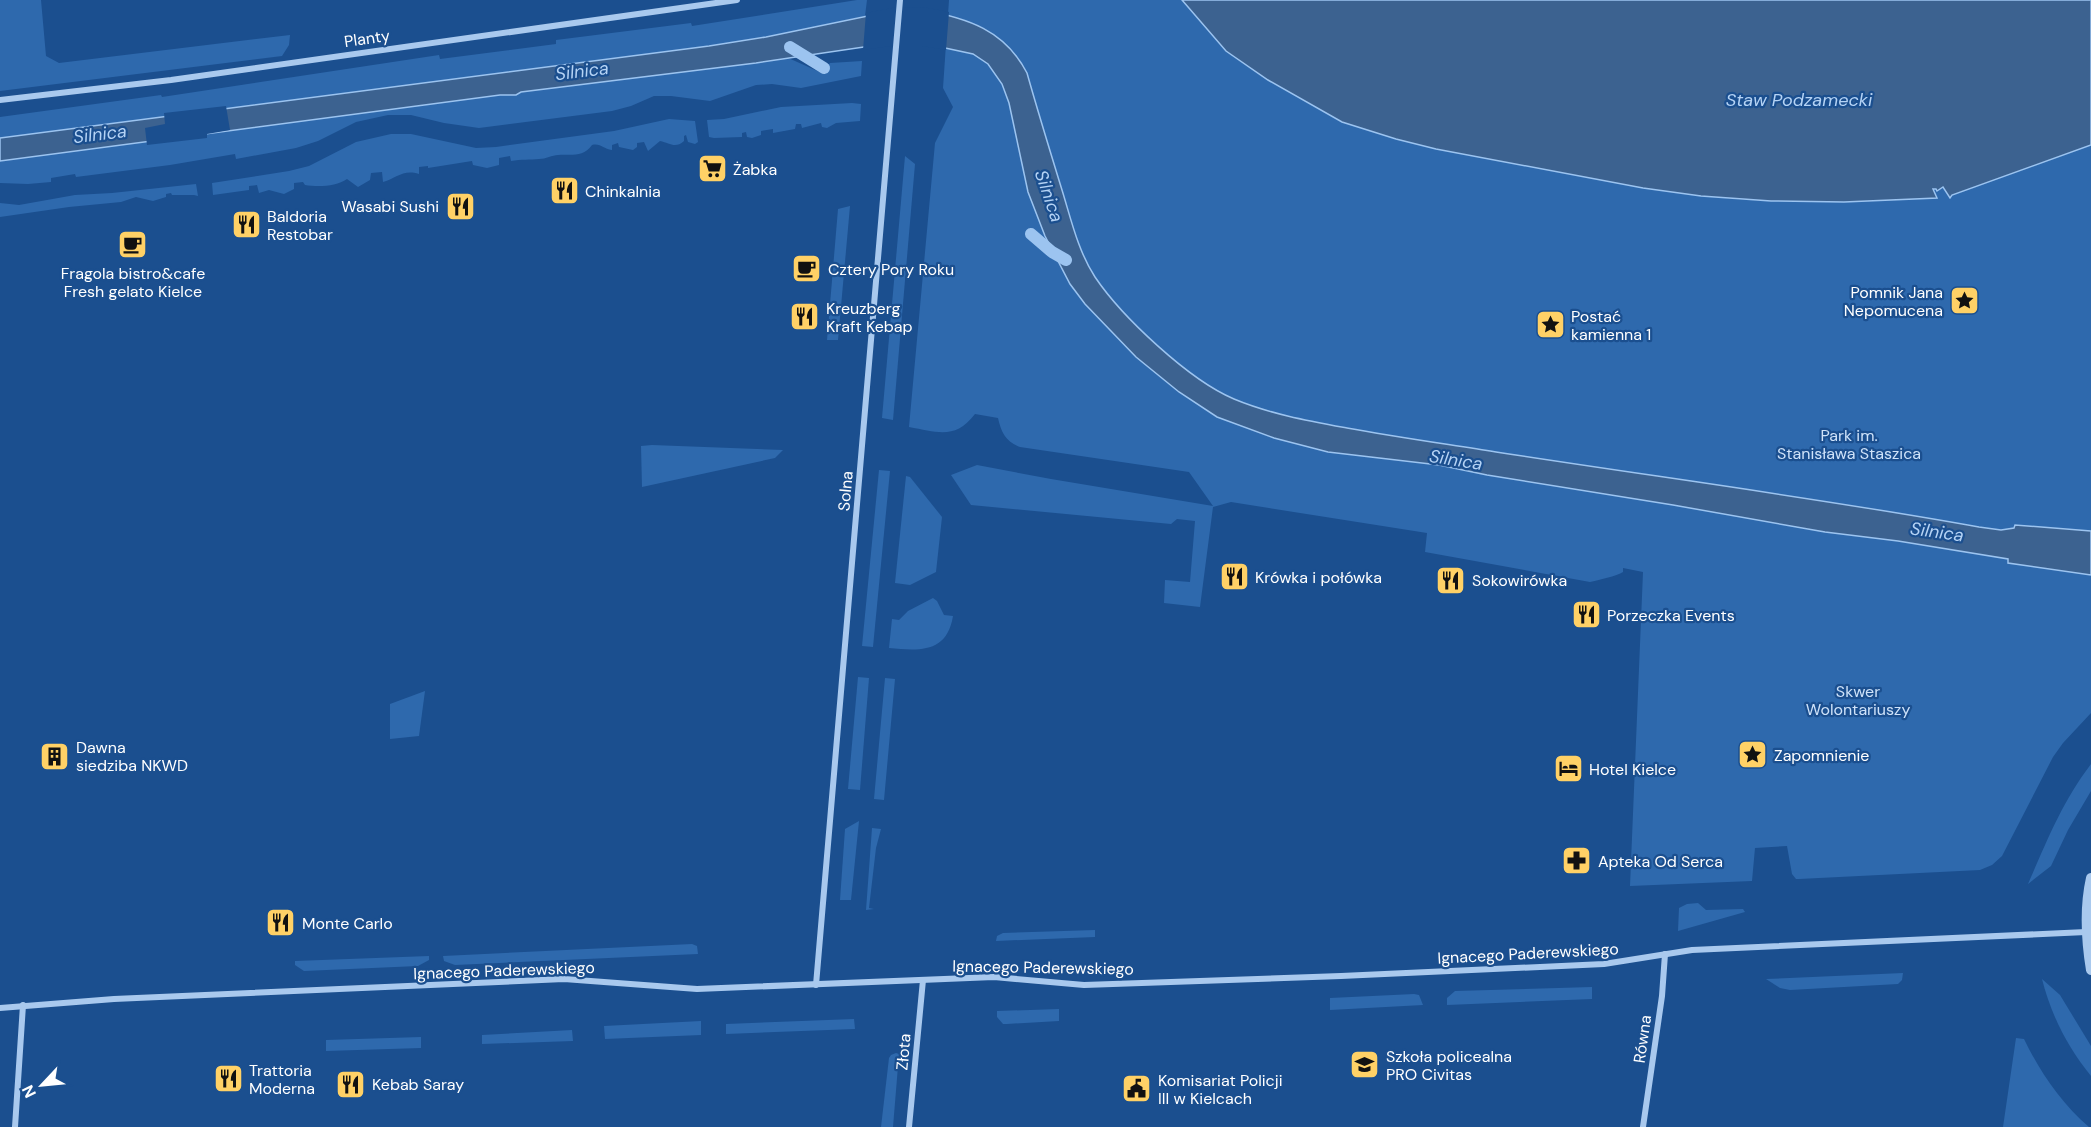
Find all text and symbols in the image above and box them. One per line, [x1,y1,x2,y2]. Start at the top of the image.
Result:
street label: Planty [343,25,391,52]
water label: Silnica [554,56,610,86]
water label: Staw Podzamecki [1726,88,1873,112]
water label: Silnica [72,119,128,149]
supermarket icon: Żabka [696,153,728,185]
place label: Żabka [733,159,777,180]
water label: Silnica [1029,167,1069,225]
restaurant icon: Chinkalnia [548,175,580,207]
place label: Chinkalnia [585,181,661,202]
restaurant icon: Wasabi Sushi [444,190,476,222]
place label: Wasabi Sushi [341,196,439,217]
place label: Baldoria Restobar [267,206,333,245]
restaurant icon: Baldoria Restobar [230,209,262,241]
cafe icon: Fragola bistro&cafe Fresh gelato Kielce [117,229,149,261]
cafe icon: Cztery Pory Roku [791,253,823,285]
place label: Cztery Pory Roku [828,259,954,280]
place label: Fragola bistro&cafe Fresh gelato Kielce [61,263,205,302]
place label: Pomnik Jana Nepomucena [1844,282,1943,321]
place icon: Pomnik Jana Nepomucena [1948,285,1980,317]
place label: Kreuzberg Kraft Kebap [826,298,913,337]
restaurant icon: Kreuzberg Kraft Kebap [789,301,821,333]
place label: Postać kamienna 1 [1571,306,1651,345]
place icon: Postać kamienna 1 [1534,309,1566,341]
park label: Park im. Stanisława Staszica [1777,425,1921,464]
water label: Silnica [1428,444,1485,476]
street label: Solna [833,470,858,512]
water label: Silnica [1909,516,1965,548]
restaurant icon: Krówka i połówka [1218,561,1250,593]
restaurant icon: Sokowirówka [1435,564,1467,596]
place label: Krówka i połówka [1255,567,1382,588]
place label: Sokowirówka [1472,570,1567,591]
restaurant icon: Porzeczka Events [1570,599,1602,631]
place label: Porzeczka Events [1607,605,1735,626]
park label: Skwer Wolontariuszy [1806,681,1910,720]
place label: Dawna siedziba NKWD [76,737,188,776]
place icon: Zapomnienie [1737,739,1769,771]
building icon: Dawna siedziba NKWD [39,740,71,772]
place label: Zapomnienie [1774,745,1869,766]
hotel icon: Hotel Kielce [1552,753,1584,785]
place label: Hotel Kielce [1589,759,1676,780]
pharmacy icon: Apteka Od Serca [1561,845,1593,877]
place label: Apteka Od Serca [1598,851,1723,872]
restaurant icon: Monte Carlo [265,907,297,939]
place label: Monte Carlo [302,913,393,934]
street label: Ignacego Paderewskiego [1437,938,1619,969]
street label: Ignacego Paderewskiego [952,955,1134,980]
street label: Ignacego Paderewskiego [413,957,595,984]
street label: Równa [1629,1014,1656,1064]
street label: Złota [891,1033,916,1071]
place label: Szkoła policealna PRO Civitas [1386,1046,1512,1085]
school or university icon: Szkoła policealna PRO Civitas [1349,1049,1381,1081]
north arrow [12,1055,72,1115]
place label: Trattoria Moderna [249,1060,315,1099]
restaurant icon: Trattoria Moderna [212,1063,244,1095]
restaurant icon: Kebab Saray [335,1068,367,1100]
place label: Komisariat Policji III w Kielcach [1158,1070,1283,1109]
public building icon: Komisariat Policji III w Kielcach [1121,1073,1153,1105]
place label: Kebab Saray [372,1074,464,1095]
text: N [17,1082,41,1101]

